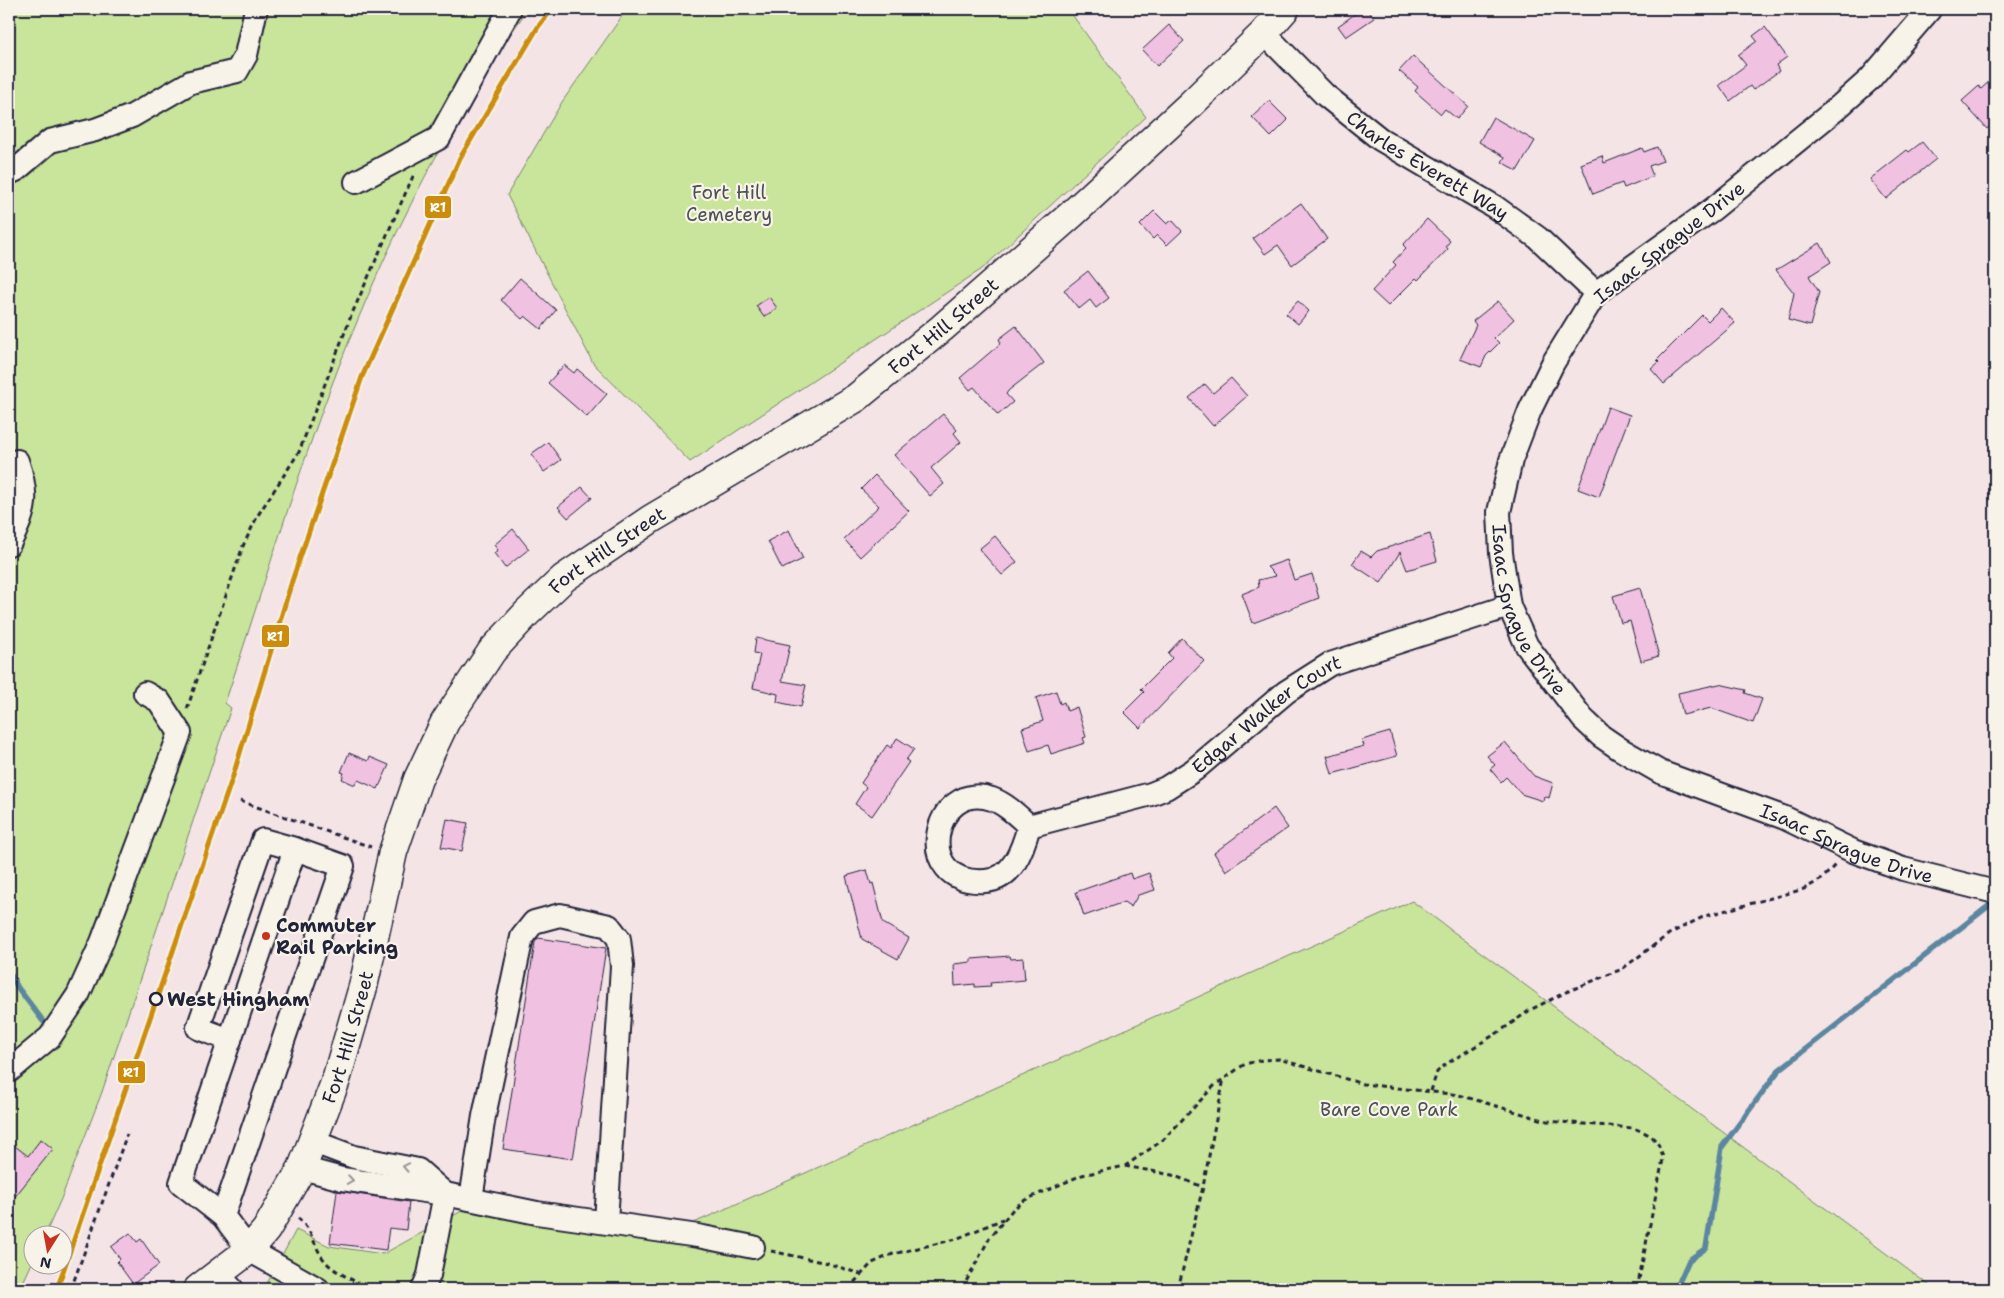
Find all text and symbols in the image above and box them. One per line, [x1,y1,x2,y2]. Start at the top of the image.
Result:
street label: Charles Everett Way [1341,105,1514,226]
street label: Isaac Sprague Drive [1589,176,1750,309]
park label: Fort Hill Cemetery [686,180,772,227]
line badge: R1 [424,195,452,219]
text: R1 [430,198,446,216]
street label: Fort Hill Street [883,272,1004,380]
street label: Fort Hill Street [543,501,670,599]
street label: Isaac Sprague Drive [1487,523,1572,700]
line badge: R1 [261,624,290,648]
text: R1 [267,627,283,645]
street label: Edgar Walker Court [1187,649,1344,780]
street label: Isaac Sprague Drive [1757,798,1936,889]
place label: Commuter Rail Parking [276,913,398,960]
marker: Commuter Rail Parking [260,930,272,942]
street label: Fort Hill Street [316,969,379,1107]
place label: West Hingham [167,987,309,1012]
marker: West Hingham [149,992,163,1006]
line badge: R1 [117,1060,146,1084]
text: R1 [123,1063,139,1081]
park label: Bare Cove Park [1320,1097,1458,1122]
one-way arrow [402,1163,410,1173]
one-way arrow [345,1175,354,1185]
north arrow [22,1226,72,1276]
text: N [38,1253,53,1273]

